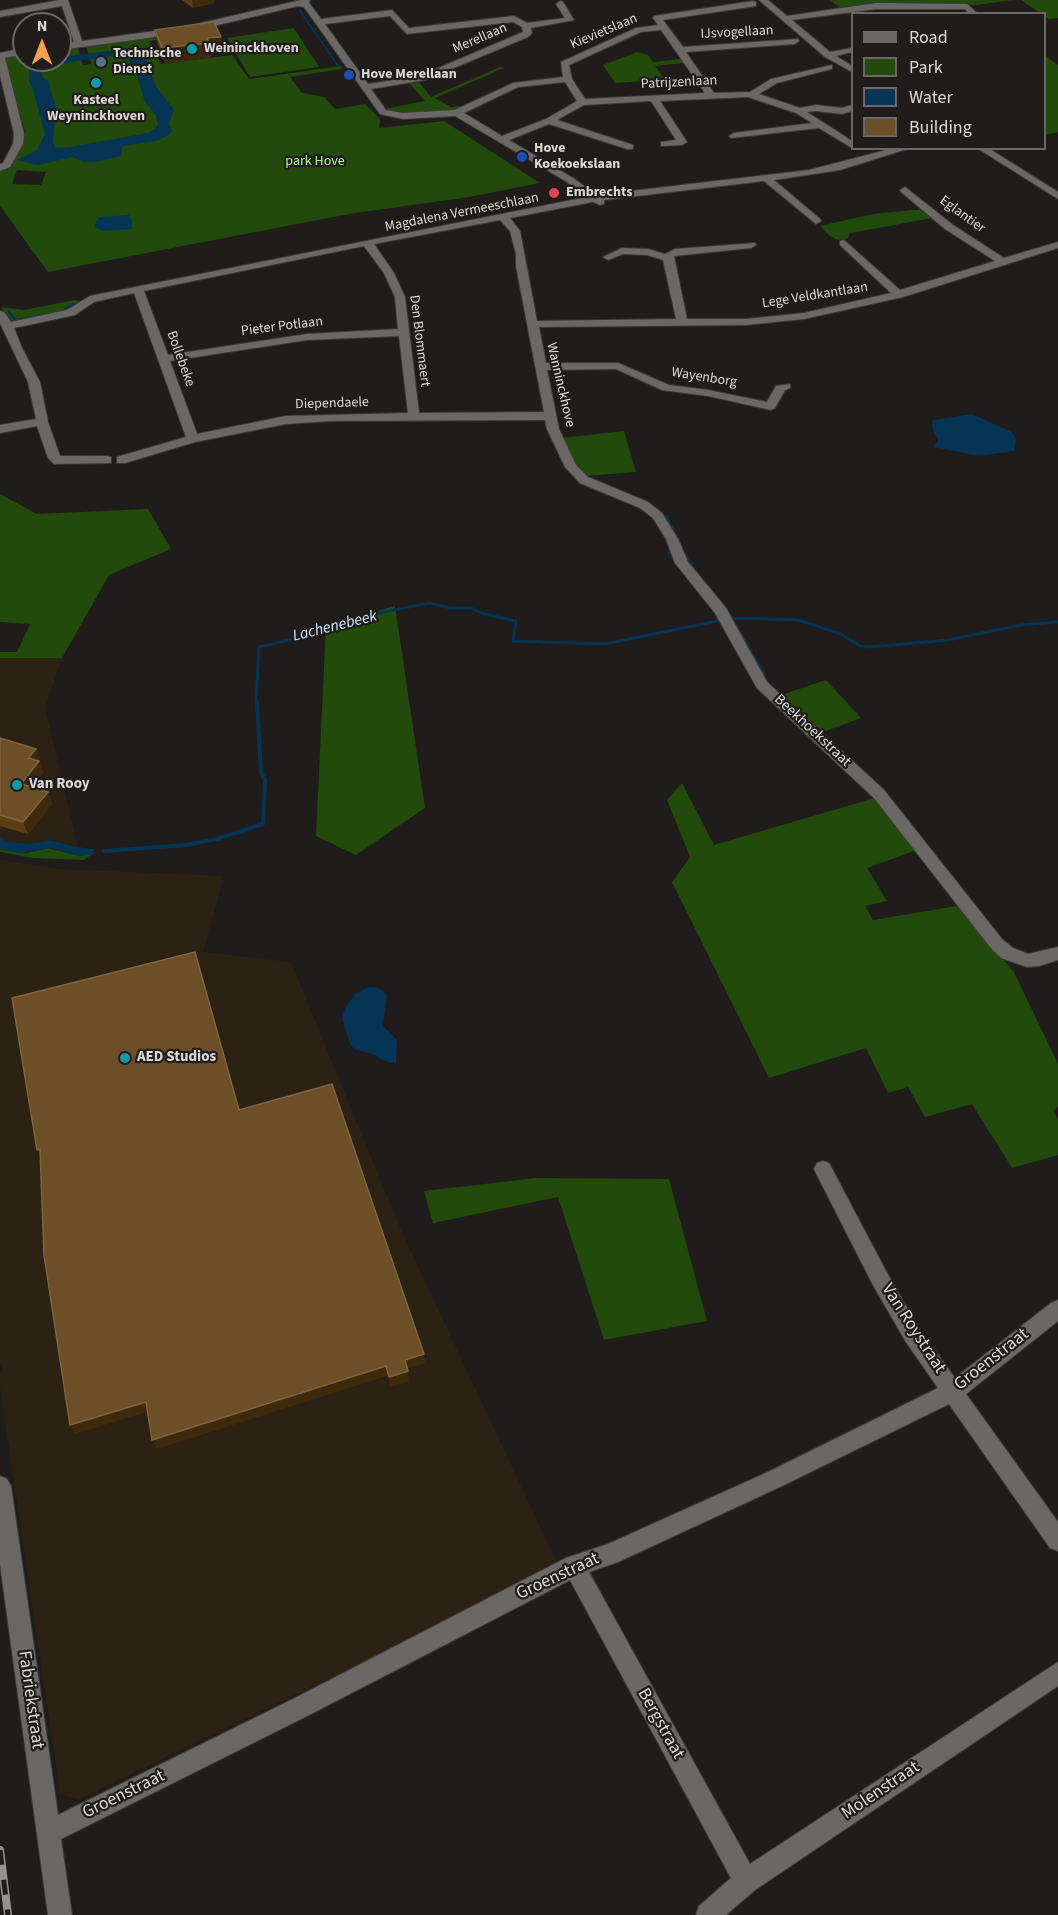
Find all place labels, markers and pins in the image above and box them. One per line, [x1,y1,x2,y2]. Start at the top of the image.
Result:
place label: Weininckhoven [204,41,299,57]
marker: Weininckhoven [185,42,199,56]
place label: Technische Dienst [113,46,181,78]
marker: Technische Dienst [94,55,108,69]
place label: Hove Merellaan [361,67,457,83]
marker: Hove Merellaan [342,68,356,82]
marker: Kasteel Weyninckhoven [89,76,103,90]
place label: Kasteel Weyninckhoven [47,93,145,125]
place label: Hove Koekoekslaan [534,141,620,174]
marker: Hove Koekoekslaan [515,150,529,164]
place label: Embrechts [566,185,632,201]
marker: Embrechts [547,186,561,200]
place label: Van Rooy [29,776,90,794]
marker: Van Rooy [10,778,24,792]
place label: AED Studios [137,1049,216,1067]
marker: AED Studios [118,1051,132,1065]

